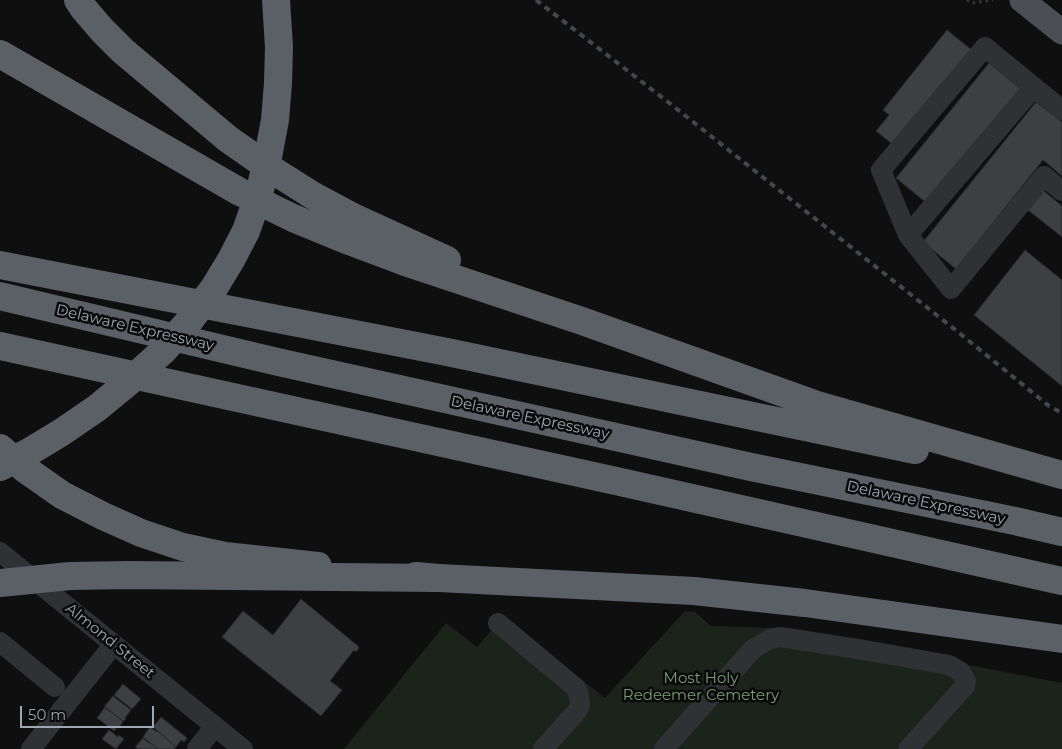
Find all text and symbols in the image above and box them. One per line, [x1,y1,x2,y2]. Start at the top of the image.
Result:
street label: Delaware Expressway [54,301,216,355]
street label: Delaware Expressway [449,392,611,444]
street label: Delaware Expressway [845,477,1007,529]
street label: Almond Street [62,599,158,683]
park label: Most Holy Redeemer Cemetery [623,670,779,705]
scale bar [22,696,156,728]
text: 50 m [28,705,66,724]

